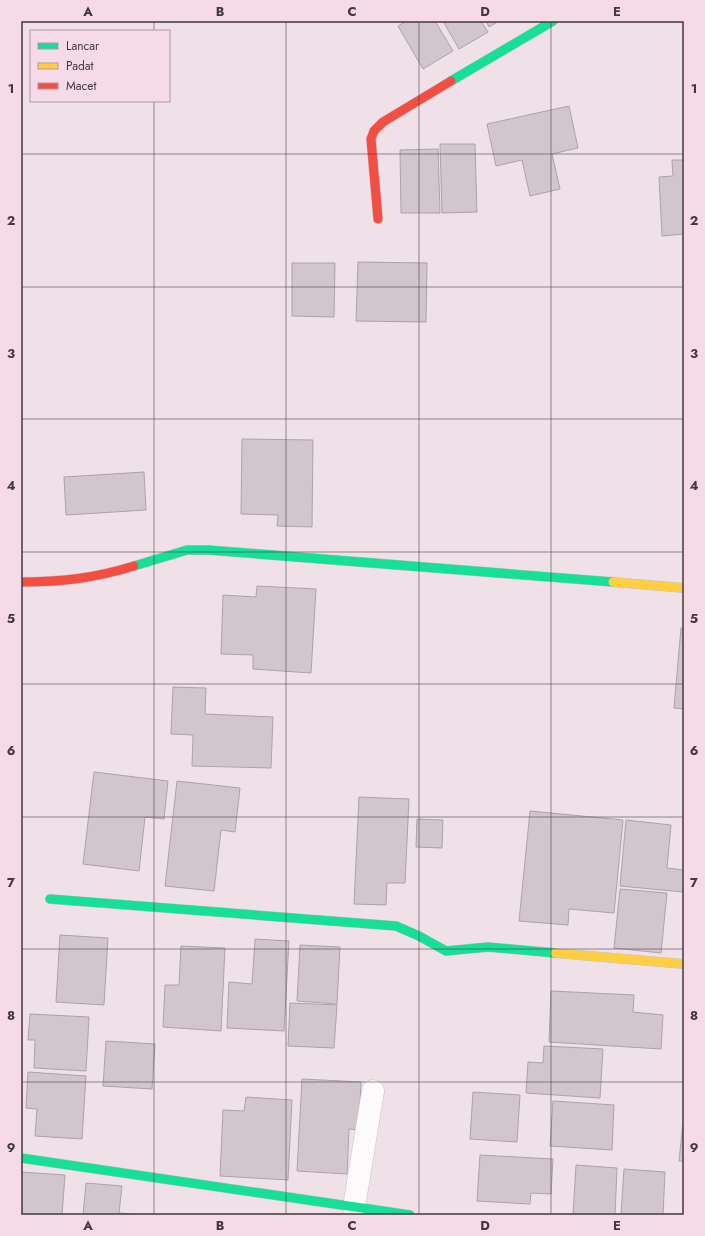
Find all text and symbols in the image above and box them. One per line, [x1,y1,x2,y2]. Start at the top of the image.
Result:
text: A [82,2,93,21]
text: B [216,2,225,21]
text: C [347,2,357,21]
text: D [480,2,490,21]
text: E [613,2,621,21]
legend [30,30,170,102]
text: Lancar [66,37,100,55]
text: Padat [66,57,94,75]
text: Macet [66,77,96,95]
text: 1 [8,79,14,98]
text: 1 [691,79,697,98]
text: 2 [7,211,15,230]
text: 2 [690,211,698,230]
text: 3 [7,344,15,363]
text: 3 [690,344,698,363]
text: 4 [6,476,16,495]
text: 4 [689,476,699,495]
text: 5 [7,609,15,628]
text: 5 [690,609,698,628]
text: 6 [7,741,16,760]
text: 6 [690,741,699,760]
text: 7 [7,873,15,892]
text: 7 [690,873,698,892]
text: 8 [7,1006,15,1025]
text: 8 [690,1006,698,1025]
text: 9 [7,1138,16,1157]
text: 9 [690,1138,699,1157]
text: A [82,1216,93,1235]
text: B [216,1216,225,1235]
text: C [347,1216,357,1235]
text: D [480,1216,490,1235]
text: E [613,1216,621,1235]

